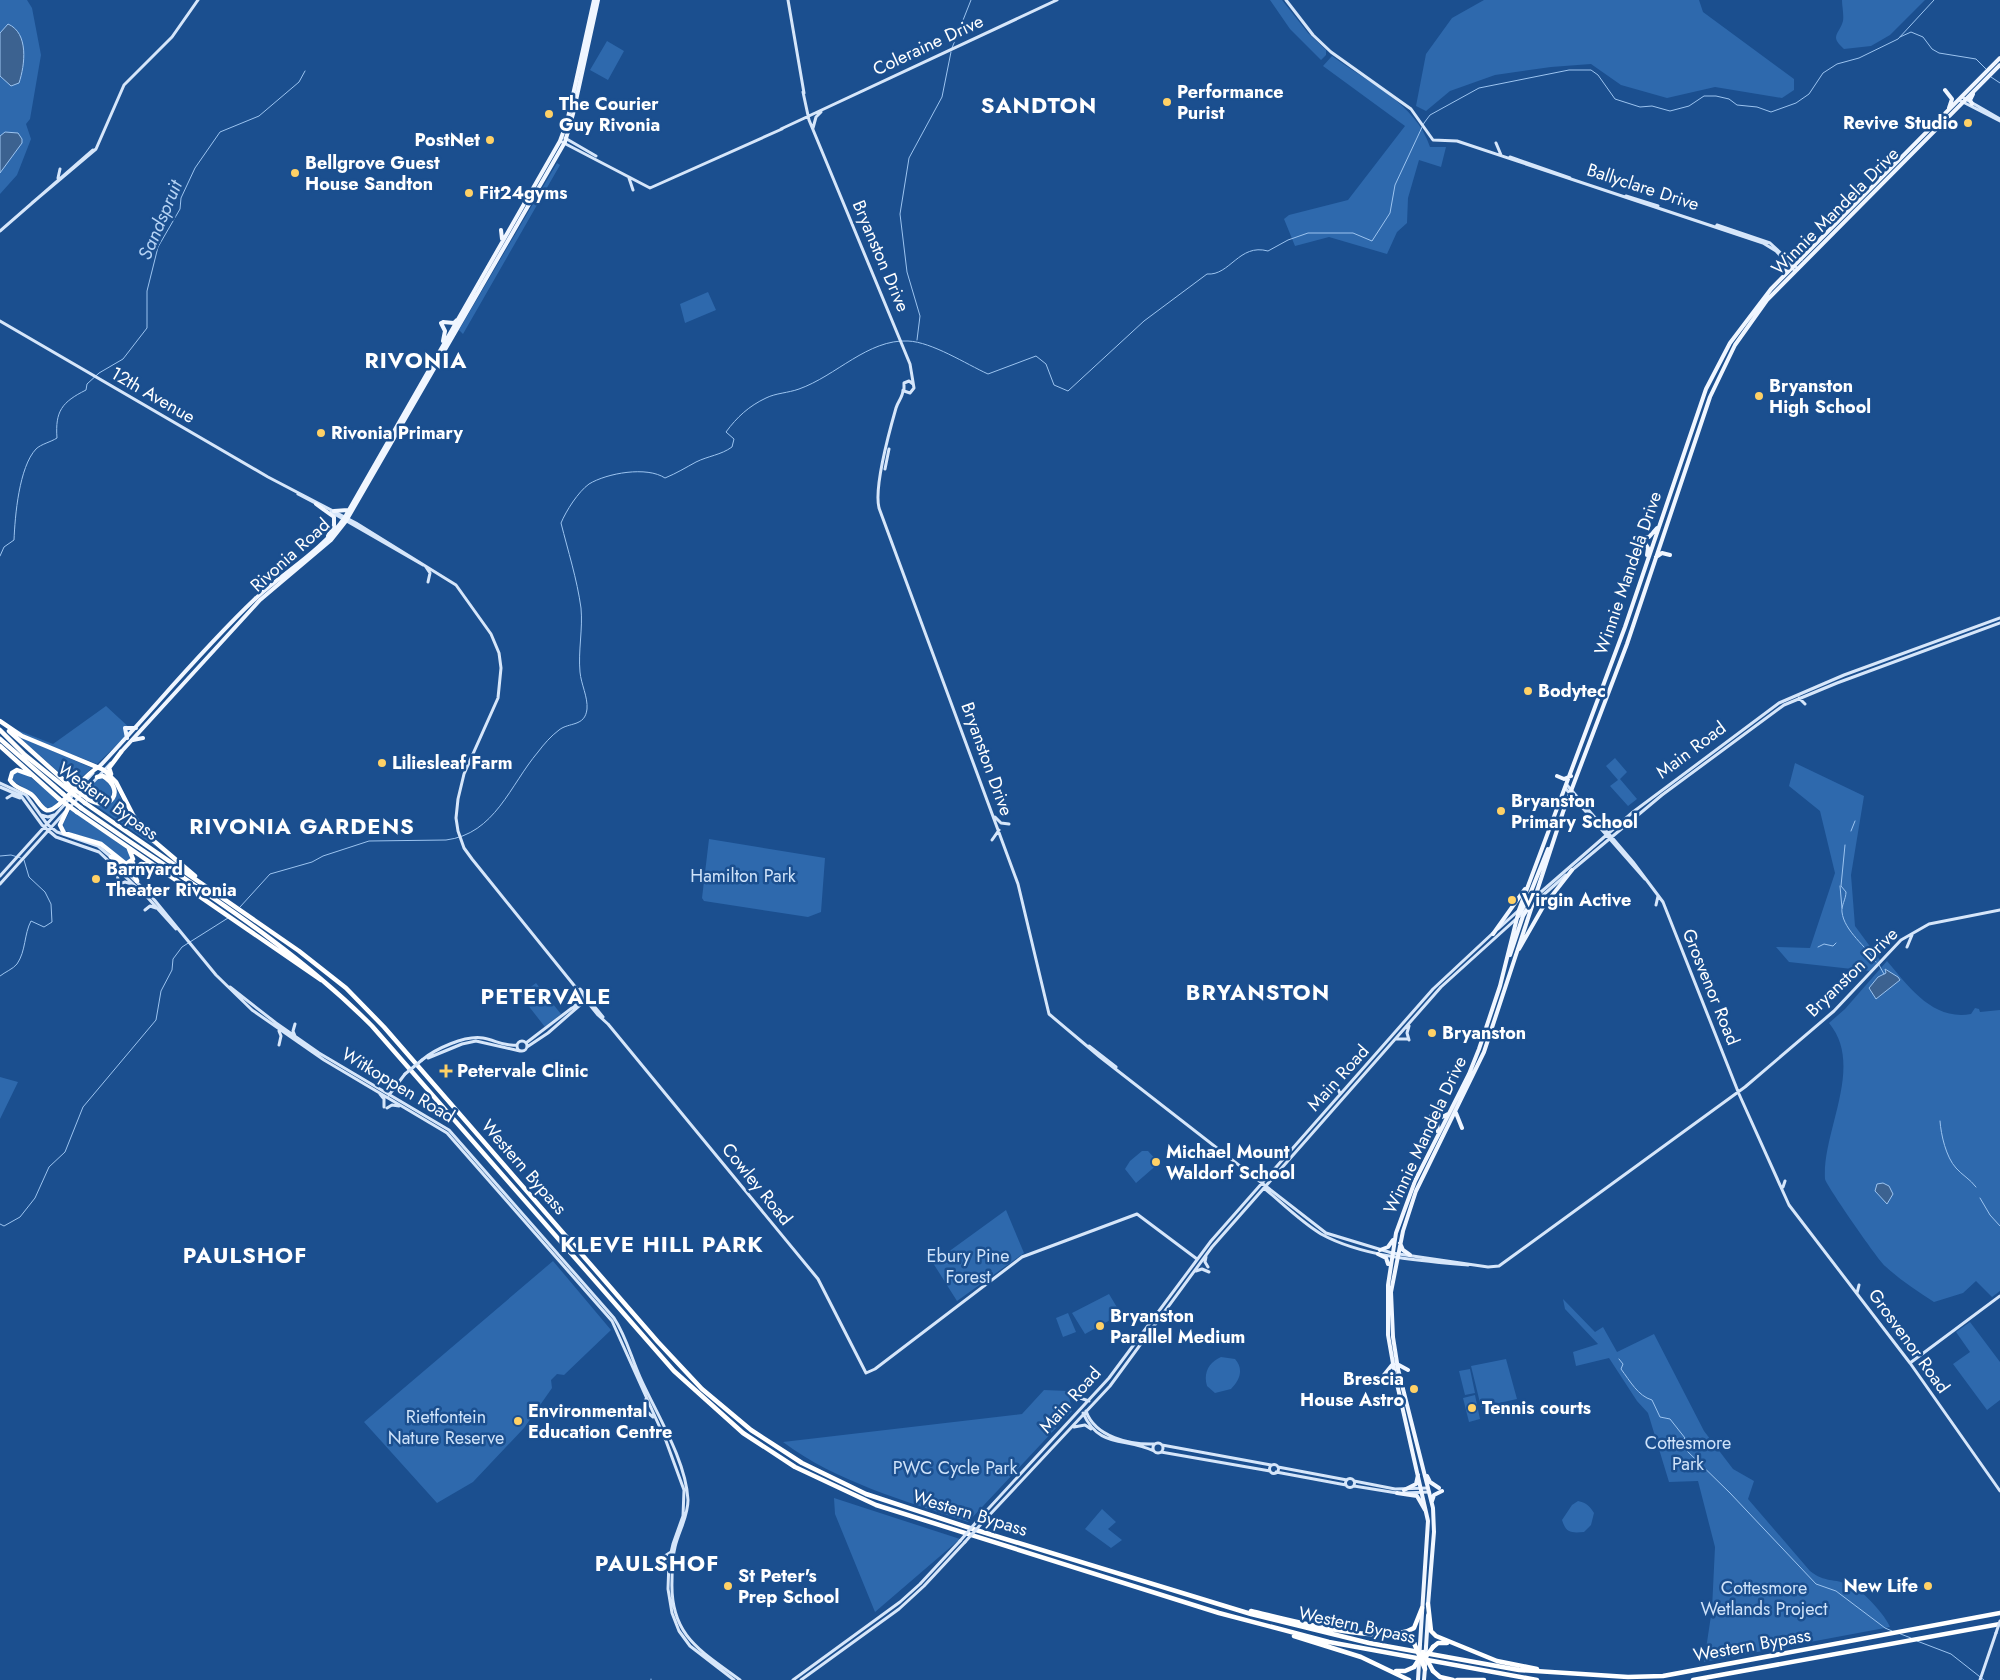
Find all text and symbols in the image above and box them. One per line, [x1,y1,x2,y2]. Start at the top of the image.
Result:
street label: Coleraine Drive [868,8,988,82]
place label: Performance Purist [1177,79,1284,126]
district label: SANDTON [981,89,1097,121]
place label: The Courier Guy Rivonia [559,91,660,138]
marker: Performance Purist [1161,96,1173,108]
marker: The Courier Guy Rivonia [543,108,555,120]
place label: Revive Studio [1843,110,1958,136]
marker: Revive Studio [1962,117,1974,129]
place label: PostNet [414,127,480,153]
marker: PostNet [484,134,496,146]
street label: Winnie Mandela Drive [1765,141,1905,281]
place label: Bellgrove Guest House Sandton [305,150,440,197]
street label: Ballyclare Drive [1584,157,1702,217]
marker: Bellgrove Guest House Sandton [289,167,301,179]
water label: Sandspruit [131,175,189,264]
place label: Fit24gyms [479,180,567,206]
marker: Fit24gyms [463,187,475,199]
street label: Bryanston Drive [846,196,916,316]
district label: RIVONIA [365,344,467,376]
street label: 12th Avenue [106,360,200,430]
place label: Bryanston High School [1769,373,1871,420]
marker: Bryanston High School [1753,390,1765,402]
place label: Rivonia Primary [331,420,463,446]
marker: Rivonia Primary [315,427,327,439]
street label: Winnie Mandela Drive [1588,488,1668,658]
street label: Rivonia Road [244,512,336,598]
place label: Bodytec [1538,678,1606,704]
marker: Bodytec [1522,685,1534,697]
street label: Bryanston Drive [954,699,1020,819]
street label: Main Road [1651,715,1731,785]
place label: Liliesleaf Farm [392,750,513,776]
street label: Western Bypass [52,756,164,846]
marker: Liliesleaf Farm [376,757,388,769]
place label: Bryanston Primary School [1511,788,1638,835]
marker: Bryanston Primary School [1495,805,1507,817]
district label: RIVONIA GARDENS [189,810,415,842]
place label: Barnyard Theater Rivonia [106,856,237,903]
park label: Hamilton Park [690,863,796,889]
marker: Barnyard Theater Rivonia [90,873,102,885]
place label: Virgin Active [1521,887,1631,913]
marker: Virgin Active [1506,894,1518,906]
street label: Bryanston Drive [1800,921,1904,1023]
street label: Grosvenor Road [1676,925,1746,1049]
district label: BRYANSTON [1186,976,1330,1008]
district label: PETERVALE [481,980,611,1012]
place label: Bryanston [1442,1020,1526,1046]
marker: Bryanston [1426,1027,1438,1039]
street label: Main Road [1301,1039,1375,1117]
street label: Witkoppen Road [337,1041,459,1129]
street label: Winnie Mandela Drive [1377,1052,1473,1218]
place label: Petervale Clinic [457,1058,588,1084]
marker: Petervale Clinic [439,1064,453,1078]
street label: Western Bypass [475,1114,573,1220]
street label: Cowley Road [716,1137,798,1231]
place label: Michael Mount Waldorf School [1166,1139,1295,1186]
marker: Michael Mount Waldorf School [1150,1156,1162,1168]
district label: KLEVE HILL PARK [560,1228,764,1260]
district label: PAULSHOF [183,1239,307,1271]
park label: Ebury Pine Forest [927,1243,1009,1290]
street label: Grosvenor Road [1862,1283,1956,1399]
place label: Bryanston Parallel Medium [1110,1303,1245,1350]
marker: Bryanston Parallel Medium [1094,1320,1106,1332]
street label: Main Road [1033,1361,1107,1439]
place label: Brescia House Astro [1300,1366,1404,1413]
marker: Brescia House Astro [1408,1383,1420,1395]
place label: Tennis courts [1482,1395,1591,1421]
place label: Environmental Education Centre [528,1398,672,1445]
marker: Tennis courts [1466,1402,1478,1414]
park label: Rietfontein Nature Reserve [388,1404,504,1451]
marker: Environmental Education Centre [512,1415,524,1427]
park label: Cottesmore Park [1645,1430,1731,1477]
park label: PWC Cycle Park [893,1455,1017,1481]
street label: Western Bypass [909,1483,1031,1543]
district label: PAULSHOF [595,1547,719,1579]
place label: St Peter's Prep School [738,1563,839,1610]
place label: New Life [1844,1573,1918,1599]
park label: Cottesmore Wetlands Project [1700,1575,1828,1622]
marker: St Peter's Prep School [722,1580,734,1592]
marker: New Life [1922,1580,1934,1592]
street label: Western Bypass [1296,1600,1418,1650]
street label: Western Bypass [1691,1622,1813,1668]

